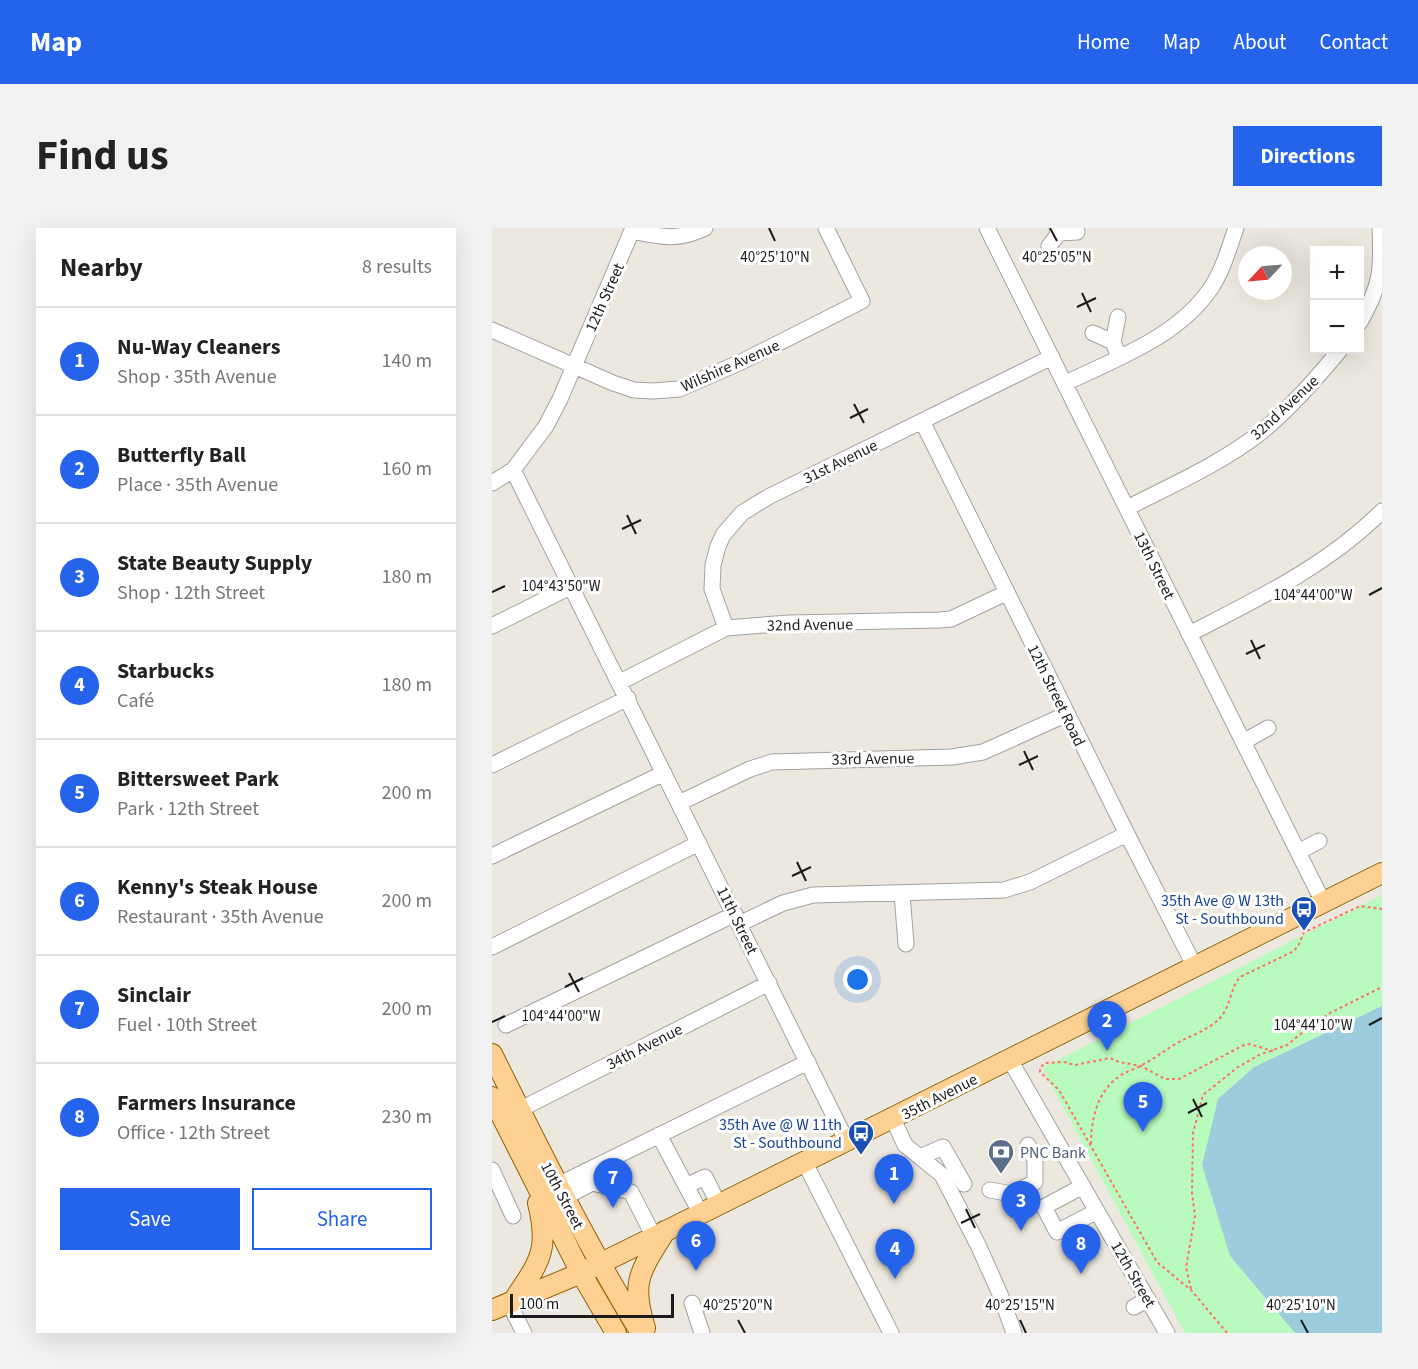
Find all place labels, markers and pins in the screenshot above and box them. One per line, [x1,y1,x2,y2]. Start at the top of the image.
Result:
place label: 35th Ave @ W 13th St - Southbound [1161,890,1284,930]
bus stop icon: 35th Ave @ W 13th St - Southbound [1289,894,1319,932]
pin: 2 [1088,1002,1126,1051]
pin: 5 [1124,1082,1162,1132]
place label: 35th Ave @ W 11th St - Southbound [719,1114,842,1154]
bus stop icon: 35th Ave @ W 11th St - Southbound [846,1118,876,1156]
bank icon: PNC Bank [986,1137,1016,1175]
place label: PNC Bank [1020,1142,1086,1164]
pin: 1 [874,1154,914,1204]
pin: 7 [594,1158,632,1208]
pin: 3 [1002,1182,1040,1231]
pin: 6 [676,1222,716,1271]
pin: 8 [1062,1224,1100,1274]
pin: 4 [876,1230,914,1279]

